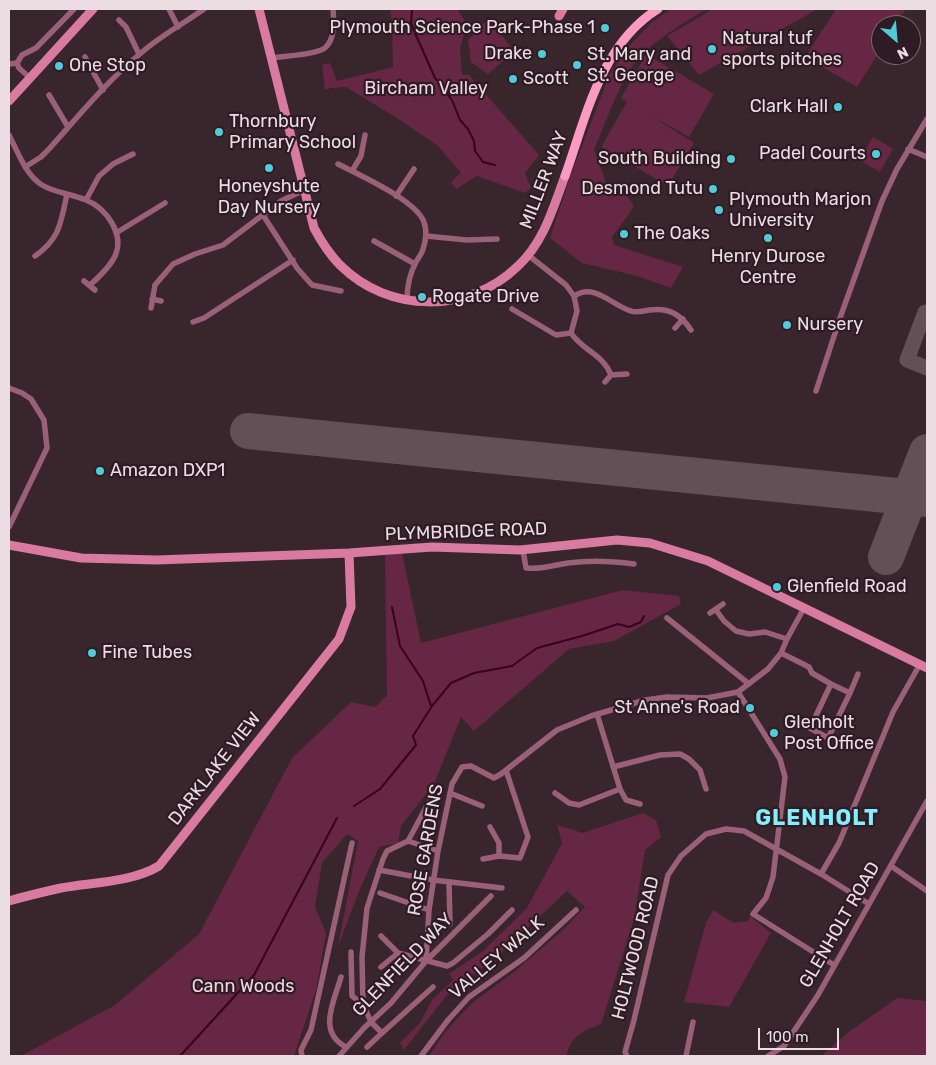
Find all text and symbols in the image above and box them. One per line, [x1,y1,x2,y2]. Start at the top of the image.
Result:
north arrow [871,15,921,65]
place label: Plymouth Science Park-Phase 1 [330,17,595,39]
marker: Plymouth Science Park-Phase 1 [599,22,611,34]
place label: Natural tuf sports pitches [722,28,842,70]
place label: Drake [484,43,532,65]
marker: Natural tuf sports pitches [706,43,718,55]
text: N [894,43,911,63]
place label: St. Mary and St. George [587,44,691,86]
marker: Drake [536,48,548,60]
place label: One Stop [69,55,146,77]
marker: St. Mary and St. George [571,59,583,71]
marker: One Stop [53,60,65,72]
place label: Scott [523,68,568,90]
marker: Scott [507,73,519,85]
park label: Bircham Valley [364,78,488,100]
place label: Clark Hall [750,96,828,118]
marker: Clark Hall [832,101,844,113]
place label: Thornbury Primary School [229,111,356,154]
marker: Thornbury Primary School [213,126,225,138]
street label: MILLER WAY [515,128,573,232]
place label: Padel Courts [759,143,866,165]
place label: South Building [598,148,721,170]
marker: Padel Courts [870,148,882,160]
marker: South Building [725,153,737,165]
marker: Honeyshute Day Nursery [263,162,275,174]
place label: Honeyshute Day Nursery [218,176,320,218]
place label: Desmond Tutu [581,178,703,200]
marker: Desmond Tutu [707,183,719,195]
place label: Plymouth Marjon University [729,189,871,232]
marker: Plymouth Marjon University [713,204,725,216]
place label: The Oaks [634,223,710,245]
marker: The Oaks [618,228,630,240]
marker: Henry Durose Centre [762,232,774,244]
place label: Henry Durose Centre [711,246,825,288]
place label: Rogate Drive [432,286,539,308]
marker: Rogate Drive [416,291,428,303]
place label: Nursery [797,314,863,336]
marker: Nursery [781,319,793,331]
place label: Amazon DXP1 [110,460,225,482]
marker: Amazon DXP1 [94,465,106,477]
street label: PLYMBRIDGE ROAD [384,518,548,546]
place label: Glenfield Road [787,576,907,598]
marker: Glenfield Road [771,581,783,593]
place label: Fine Tubes [102,642,192,664]
marker: Fine Tubes [86,647,98,659]
place label: St Anne's Road [614,697,740,719]
marker: St Anne's Road [744,702,756,714]
street label: DARKLAKE VIEW [164,708,266,830]
place label: Glenholt Post Office [784,712,874,754]
marker: Glenholt Post Office [768,727,780,739]
street label: ROSE GARDENS [404,782,448,918]
district label: GLENHOLT [754,806,880,832]
street label: GLENHOLT ROAD [795,858,885,992]
street label: HOLTWOOD ROAD [608,874,664,1022]
street label: GLENFIELD WAY [348,909,458,1021]
street label: VALLEY WALK [445,912,549,1004]
park label: Cann Woods [192,976,294,998]
scale bar [761,1018,842,1050]
text: 100 m [766,1028,808,1046]

